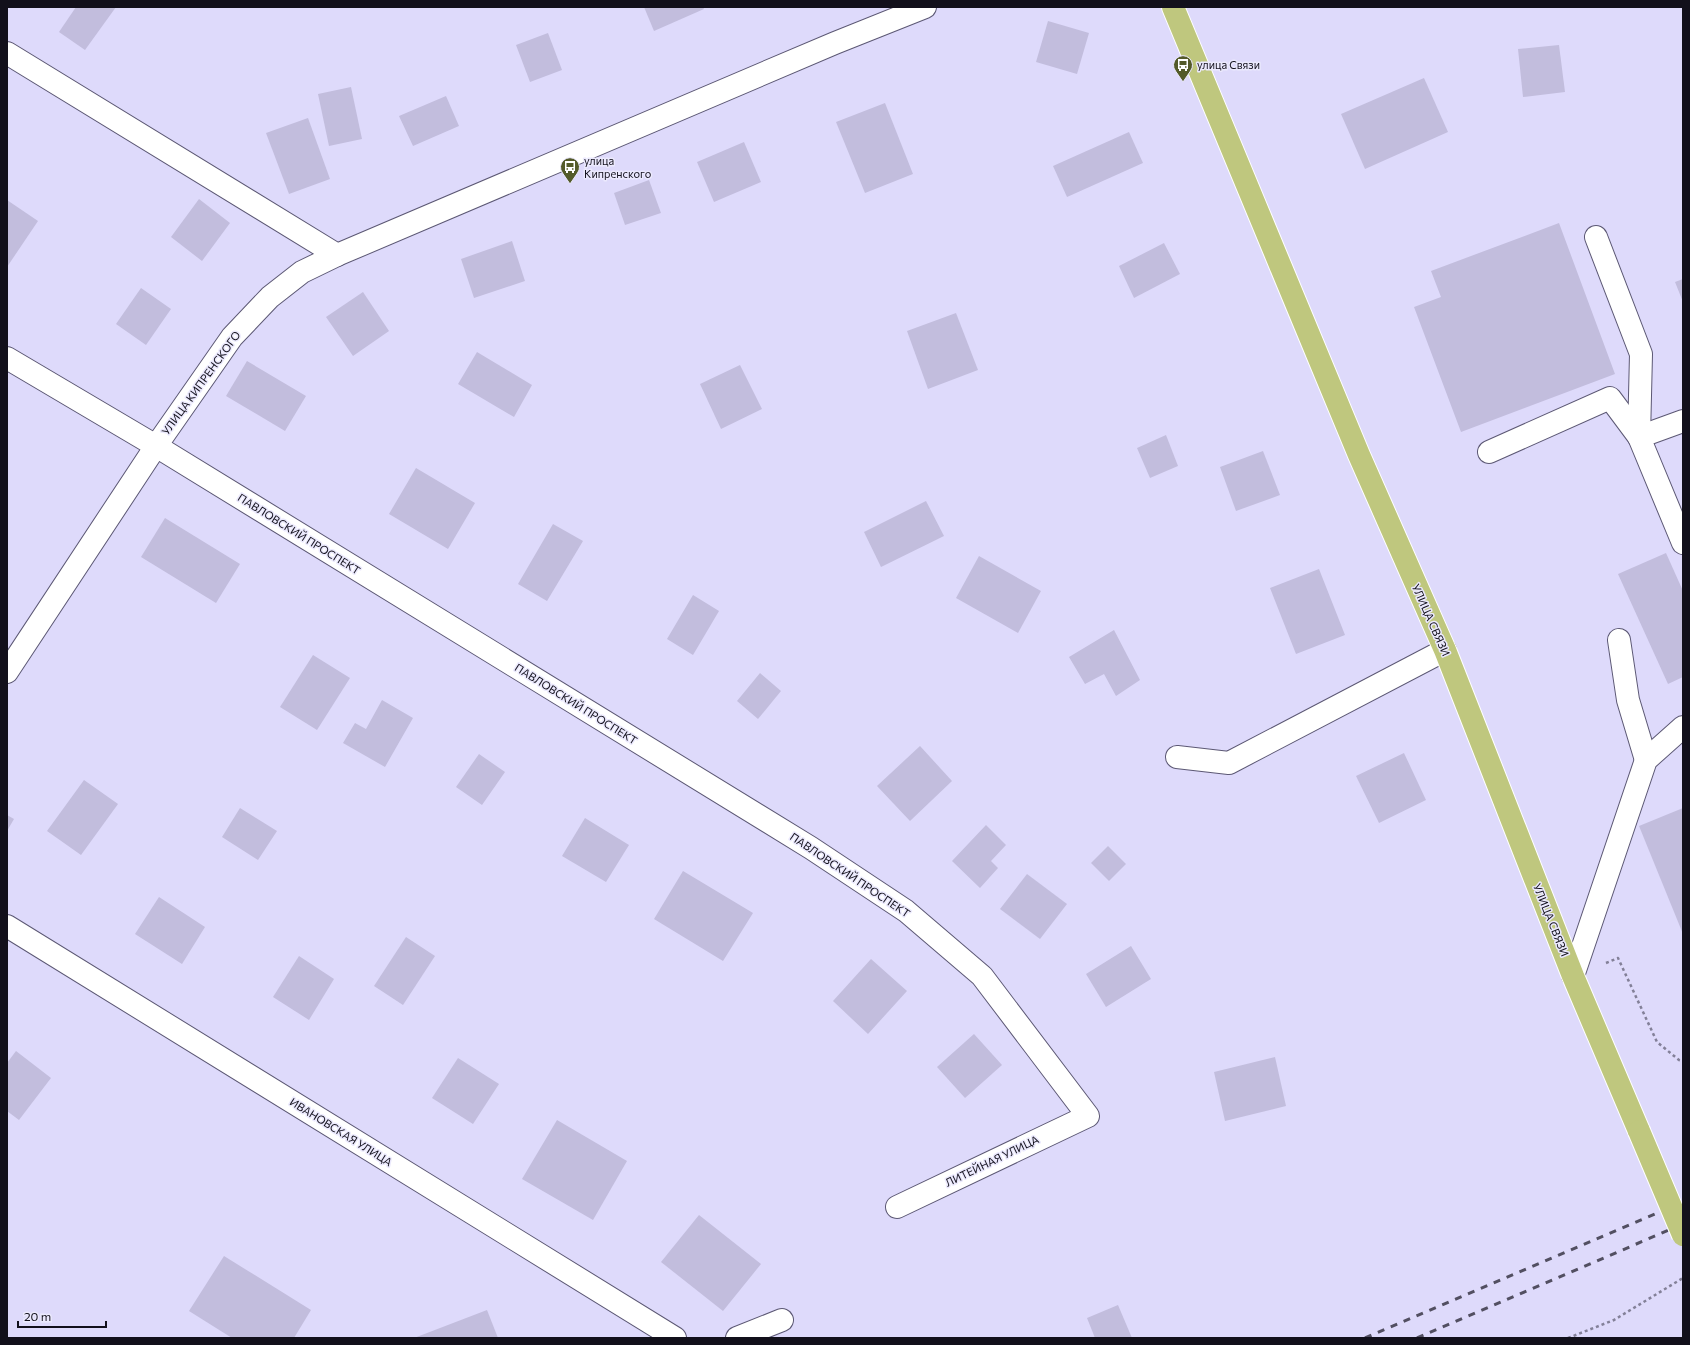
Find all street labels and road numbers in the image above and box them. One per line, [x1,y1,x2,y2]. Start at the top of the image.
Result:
street label: УЛИЦА КИПРЕНСКОГО [159,328,243,437]
street label: ПАВЛОВСКИЙ ПРОСПЕКТ [236,490,363,577]
street label: УЛИЦА СВЯЗИ [1410,582,1453,658]
street label: ПАВЛОВСКИЙ ПРОСПЕКТ [513,660,640,747]
street label: ПАВЛОВСКИЙ ПРОСПЕКТ [788,829,913,920]
street label: УЛИЦА СВЯЗИ [1531,881,1572,958]
street label: ИВАНОВСКАЯ УЛИЦА [288,1095,395,1169]
street label: ЛИТЕЙНАЯ УЛИЦА [942,1131,1041,1189]

